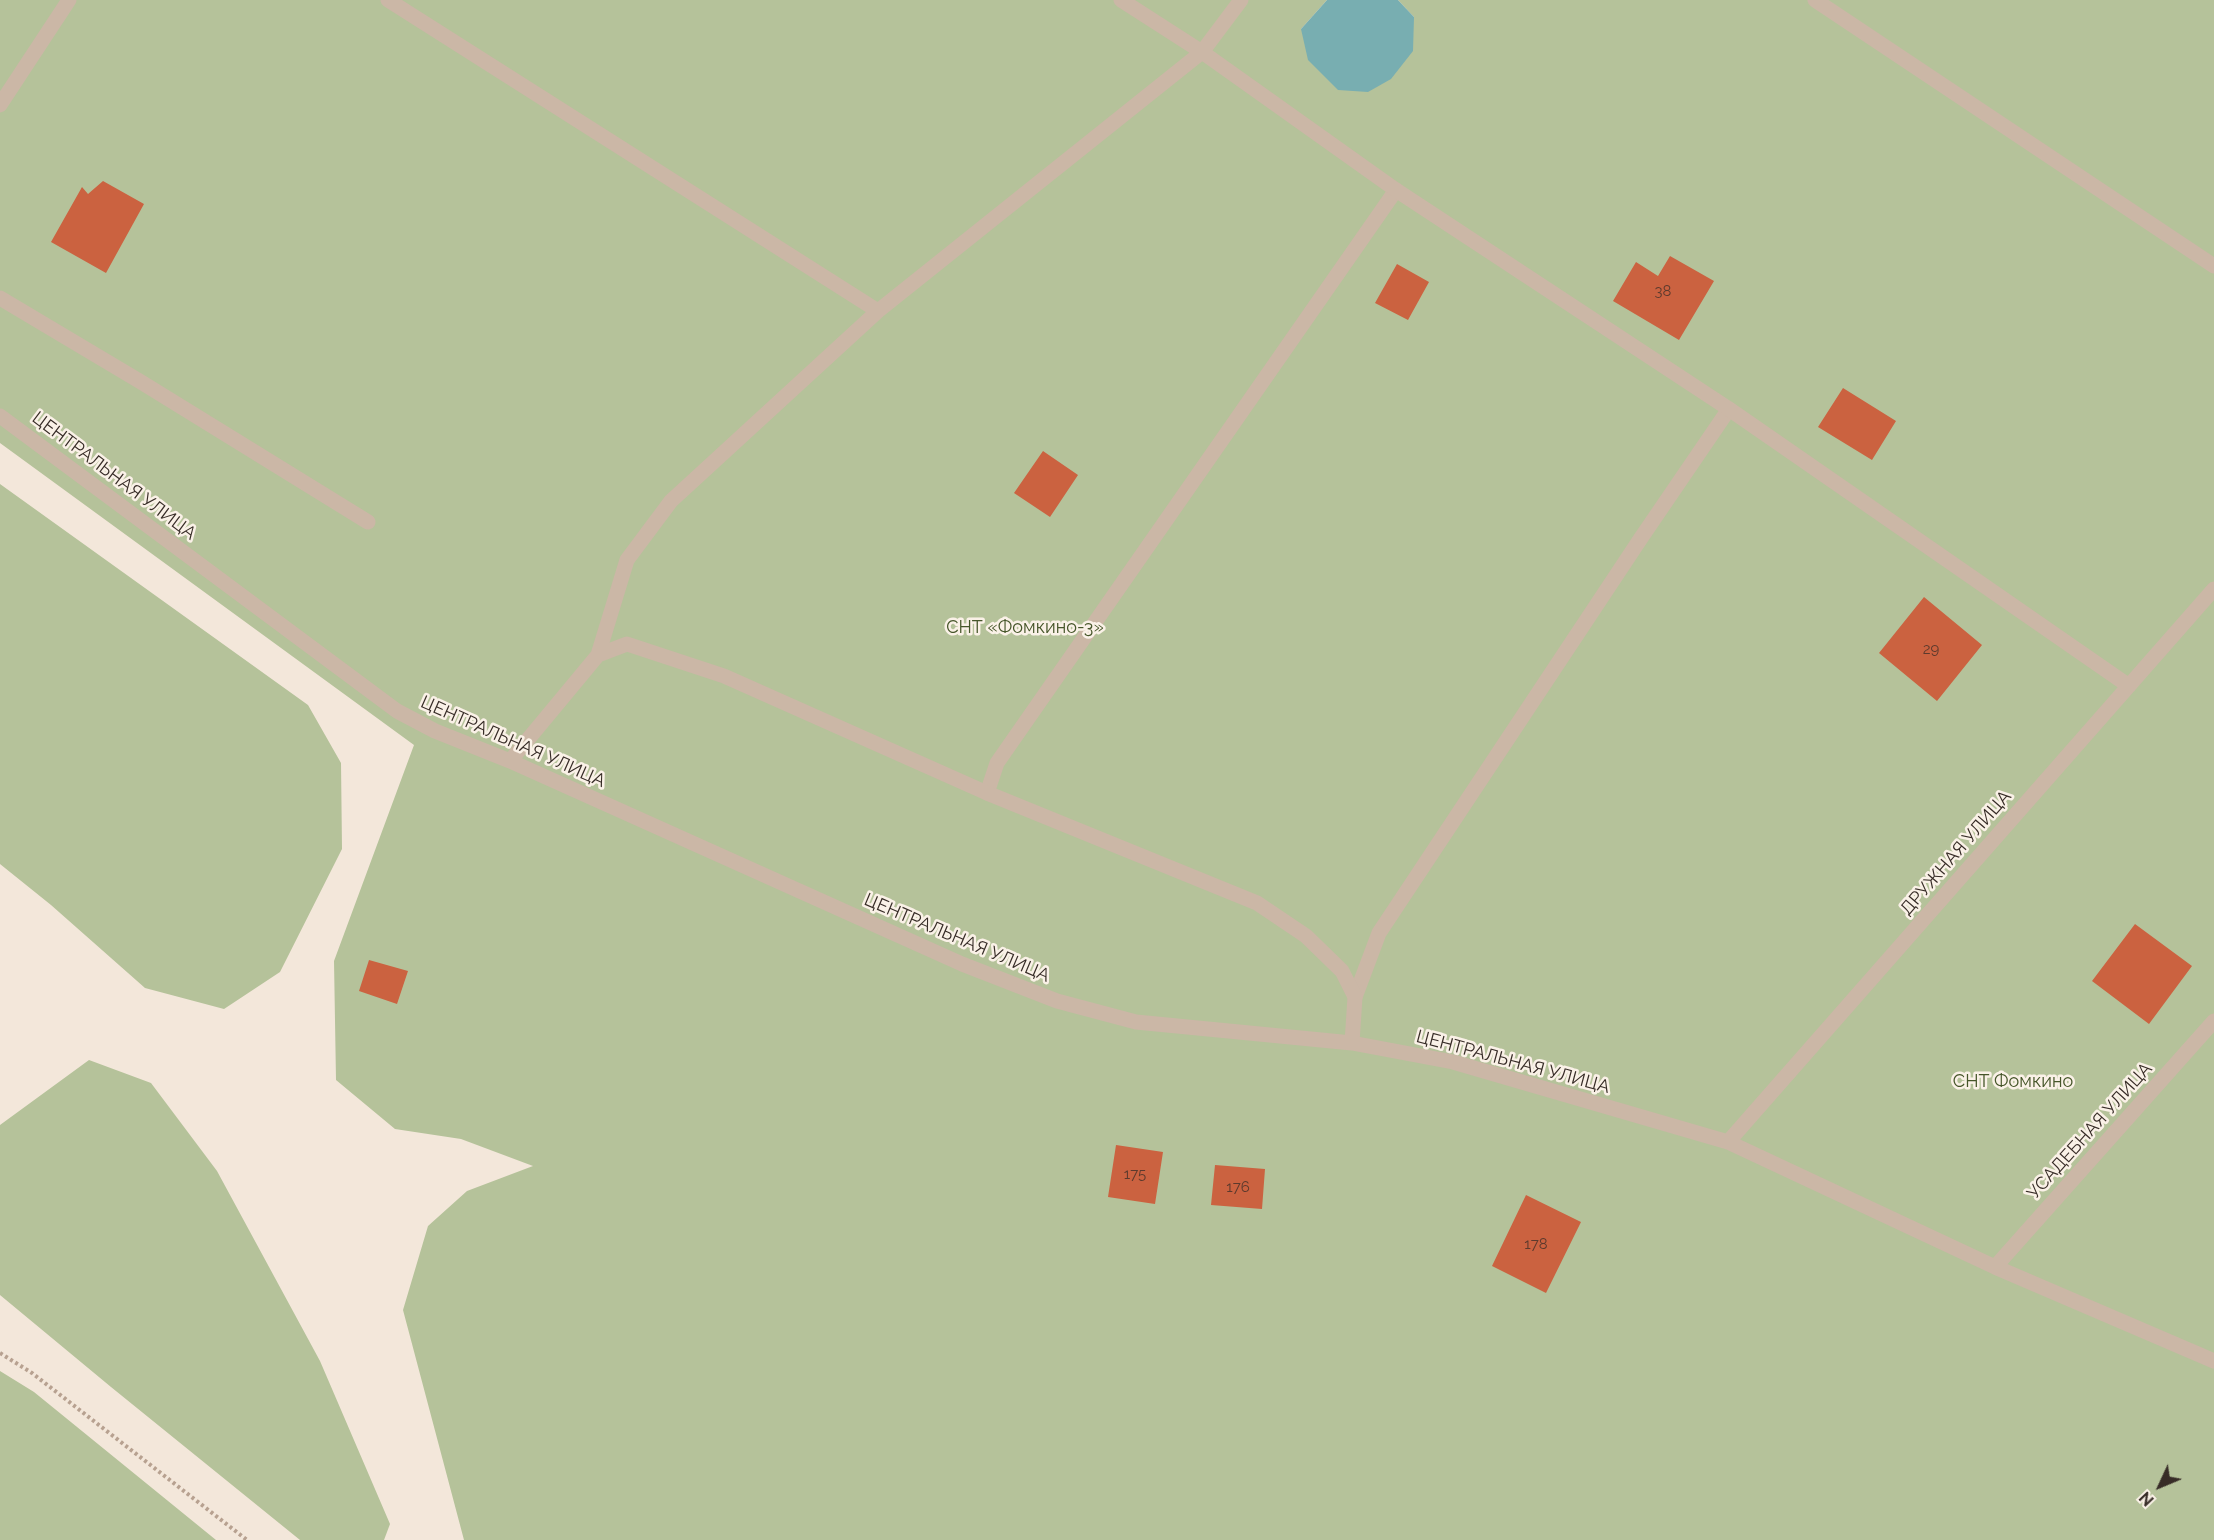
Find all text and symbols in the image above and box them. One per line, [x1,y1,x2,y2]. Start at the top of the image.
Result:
house number: 38 [1655,282,1671,300]
street label: ЦЕНТРАЛЬНАЯ УЛИЦА [28,407,200,545]
park label: СНТ «Фомкино-3» [946,617,1104,639]
house number: 29 [1923,640,1939,658]
street label: ЦЕНТРАЛЬНАЯ УЛИЦА [417,692,609,792]
street label: ДРУЖНАЯ УЛИЦА [1896,786,2016,920]
street label: ЦЕНТРАЛЬНАЯ УЛИЦА [861,889,1053,987]
street label: ЦЕНТРАЛЬНАЯ УЛИЦА [1414,1026,1612,1098]
street label: УСАДЕБНАЯ УЛИЦА [2023,1058,2157,1204]
park label: СНТ Фомкино [1953,1071,2073,1093]
house number: 175 [1124,1165,1146,1183]
house number: 176 [1226,1178,1250,1196]
house number: 178 [1524,1235,1548,1253]
north arrow [2130,1456,2190,1516]
text: N [2136,1488,2158,1510]

